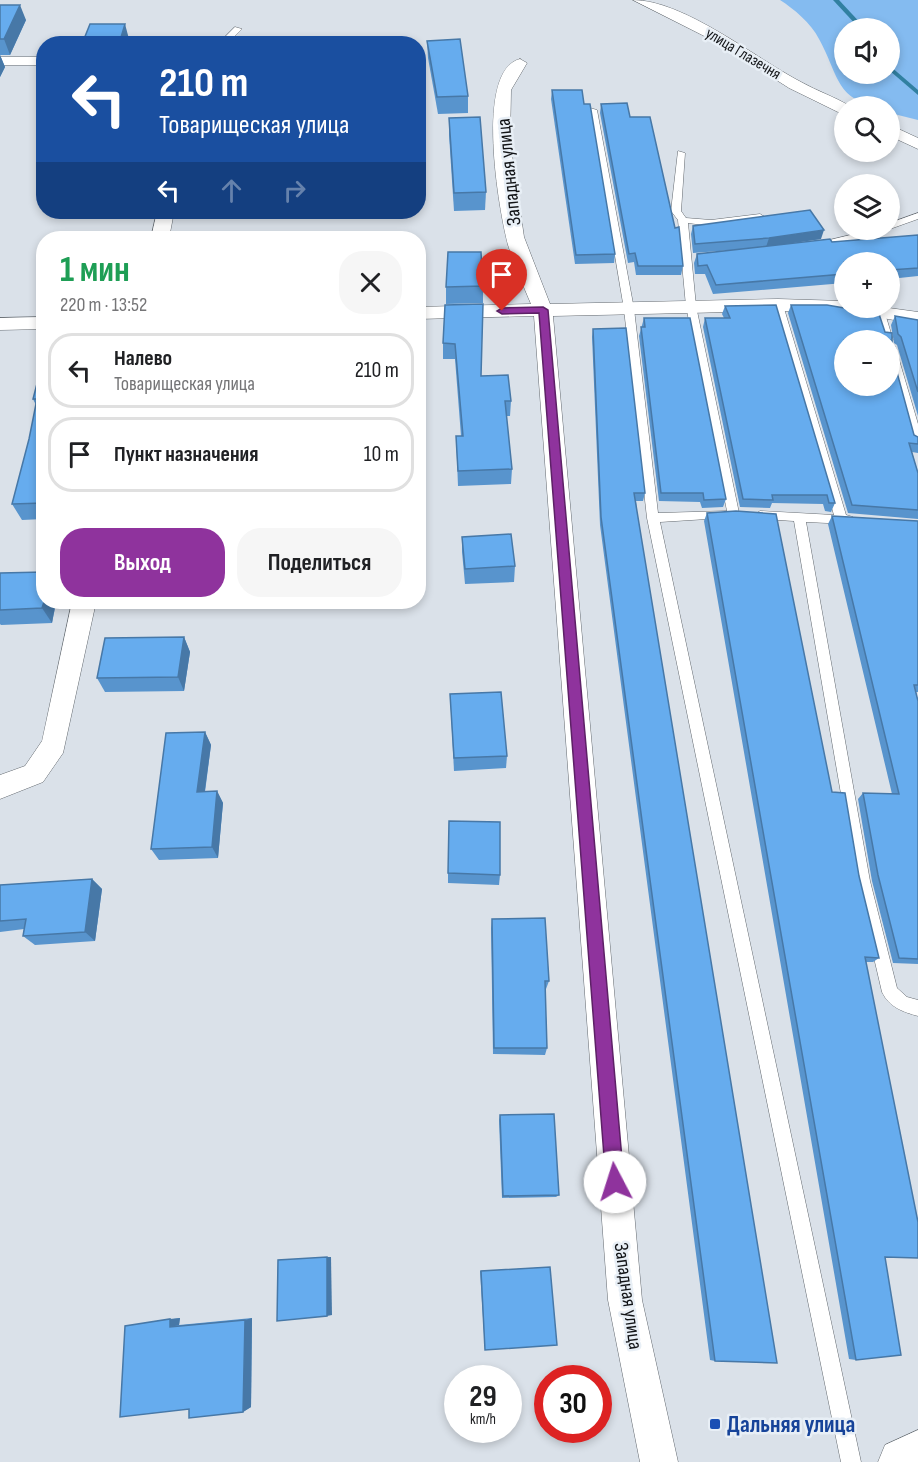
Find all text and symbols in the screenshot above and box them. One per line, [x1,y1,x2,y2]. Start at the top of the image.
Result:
map controls [834,18,900,396]
button: sound [834,18,900,84]
street label: улица Глазечня [702,24,784,84]
text: 210 m [159,58,248,109]
icon: left [60,60,138,138]
button: search [834,96,900,162]
text: Товарищеская улица [159,109,349,141]
street label: Западная улица [491,117,527,227]
icon: left [152,174,185,207]
icon: ahead [215,174,248,207]
icon: right [278,174,311,207]
button: layers [834,174,900,240]
text: 1 мин [60,249,130,292]
pin [476,249,527,311]
button: close [339,251,402,314]
button: + [834,252,900,318]
icon: arrive [485,258,518,291]
text: 220 m · 13:52 [60,293,147,317]
button: − [834,330,900,396]
text: Налево [114,345,172,372]
icon: left [63,354,96,387]
text: 210 m [355,357,399,384]
text: Товарищеская улица [114,372,255,396]
icon: arrive [63,438,96,471]
text: Пункт назначения [114,441,258,468]
text: 10 m [364,441,399,468]
button: Выход [60,528,225,597]
button: Поделиться [237,528,402,597]
position arrow [583,1150,647,1214]
street label: Западная улица [609,1241,647,1351]
speed limit sign: 30 [534,1365,612,1443]
text: 29 [469,1379,497,1415]
text: km/h [470,1410,496,1429]
place label: Дальняя улица [727,1410,855,1439]
marker: Дальняя улица [708,1417,722,1431]

